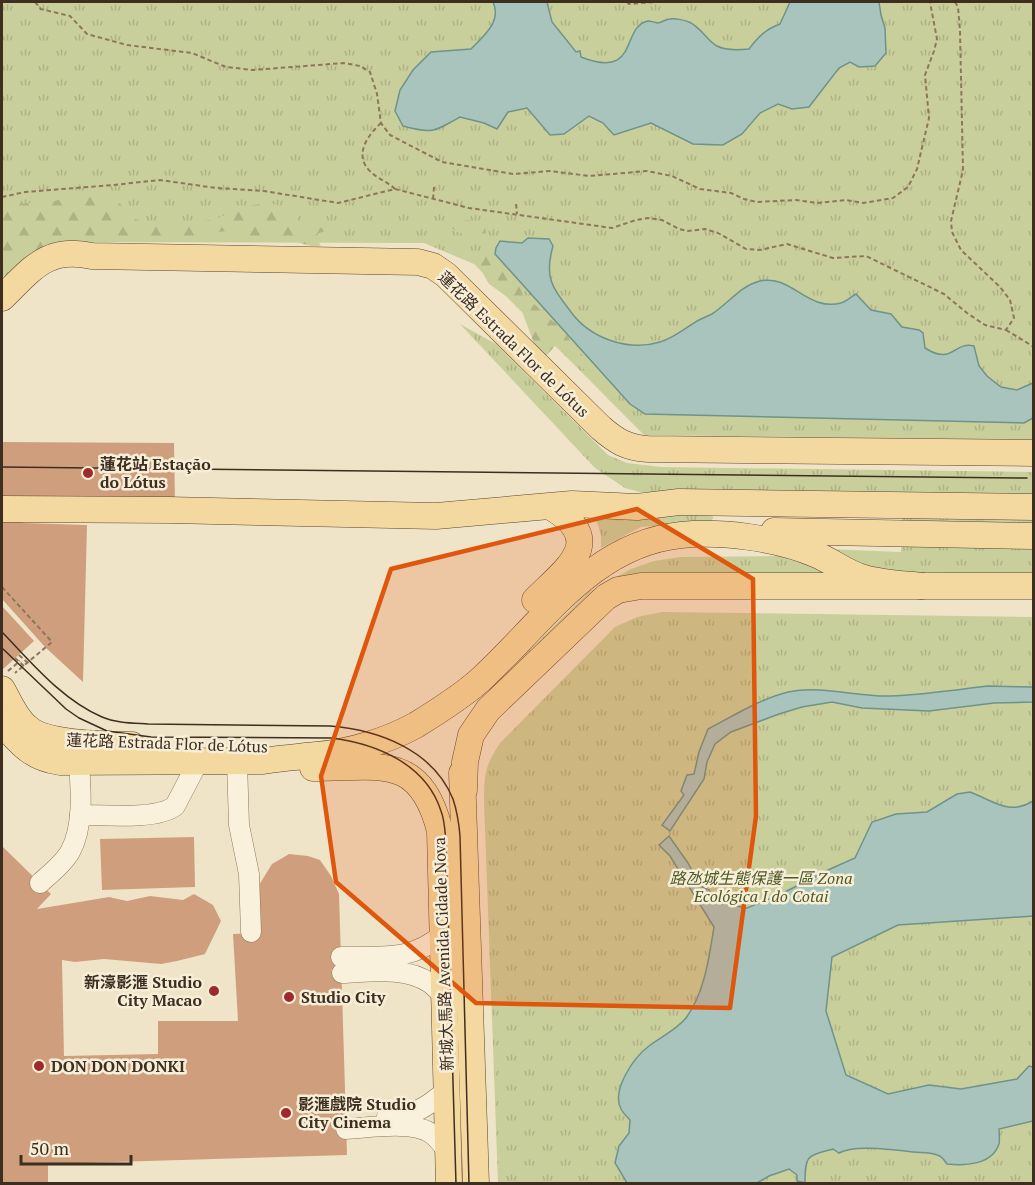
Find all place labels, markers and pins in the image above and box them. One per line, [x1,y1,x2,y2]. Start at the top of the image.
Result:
place label: 蓮花站 Estação do Lótus [100,453,211,493]
marker: 蓮花站 Estação do Lótus [81,466,95,480]
place label: 新濠影滙 Studio City Macao [84,971,202,1011]
marker: 新濠影滙 Studio City Macao [207,984,221,998]
place label: Studio City [301,986,386,1008]
marker: Studio City [282,990,296,1004]
place label: DON DON DONKI [51,1055,185,1077]
marker: DON DON DONKI [32,1059,46,1073]
place label: 影滙戲院 Studio City Cinema [298,1093,416,1133]
marker: 影滙戲院 Studio City Cinema [279,1106,293,1120]

